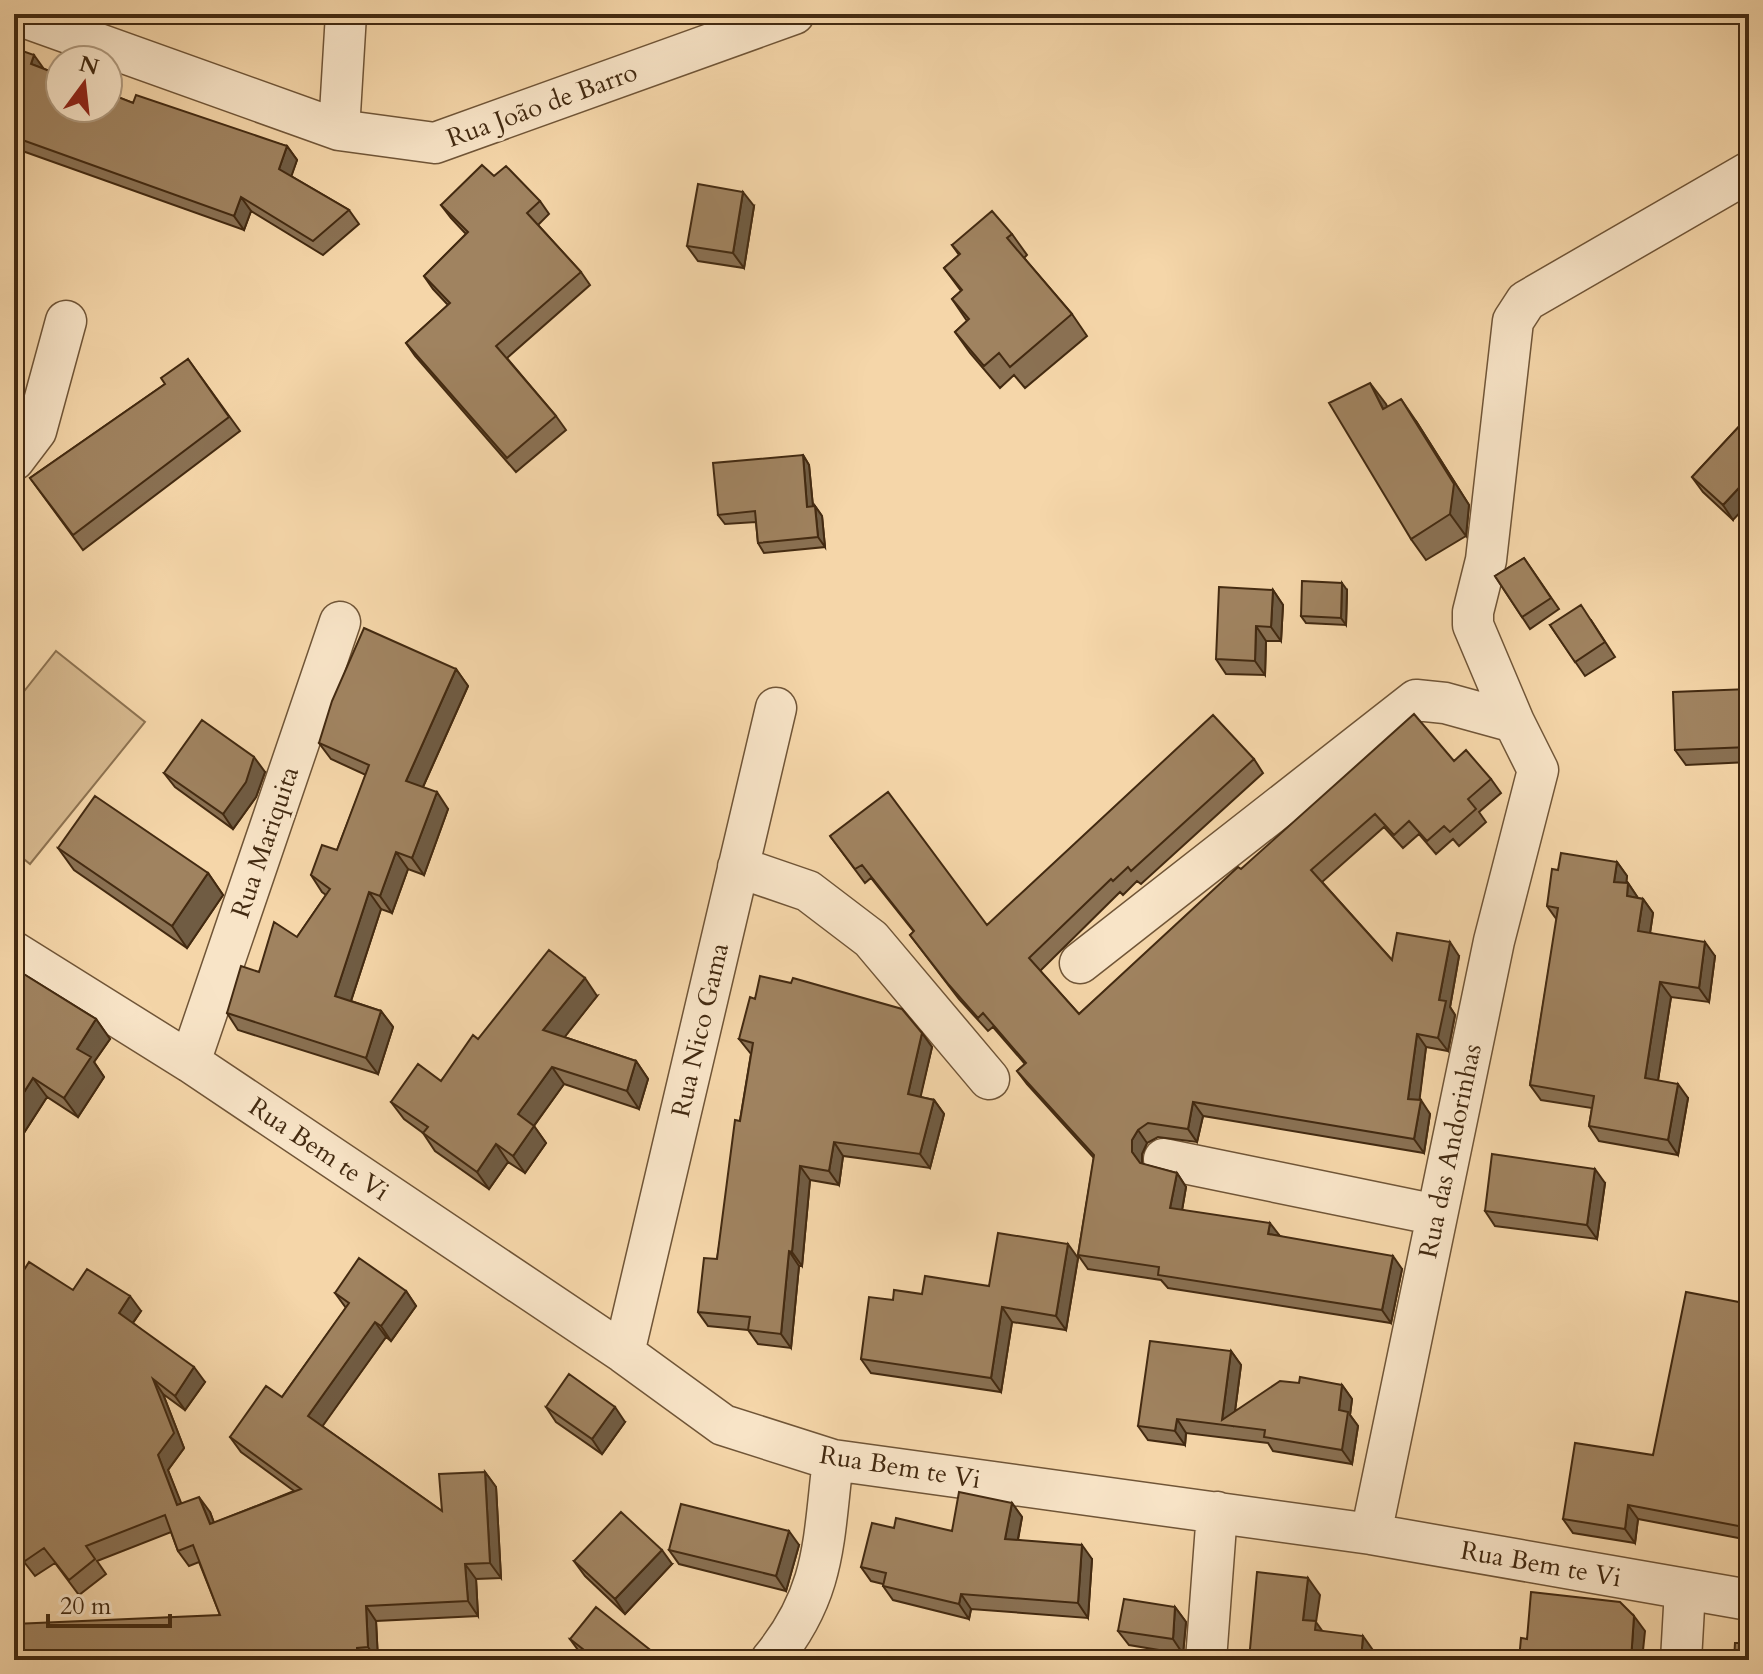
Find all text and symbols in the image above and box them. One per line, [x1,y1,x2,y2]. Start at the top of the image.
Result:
north arrow [44,44,124,124]
text: N [76,49,102,83]
street label: Rua João de Barro [442,54,642,156]
street label: Rua Mariquita [223,762,307,922]
street label: Rua Nico Gama [663,939,737,1121]
street label: Rua das Andorinhas [1410,1041,1490,1261]
street label: Rua Bem te Vi [242,1089,396,1209]
street label: Rua Bem te Vi [817,1437,983,1497]
street label: Rua Bem te Vi [1458,1533,1624,1595]
scale bar [48,1578,170,1628]
text: 20 m [60,1590,112,1623]

